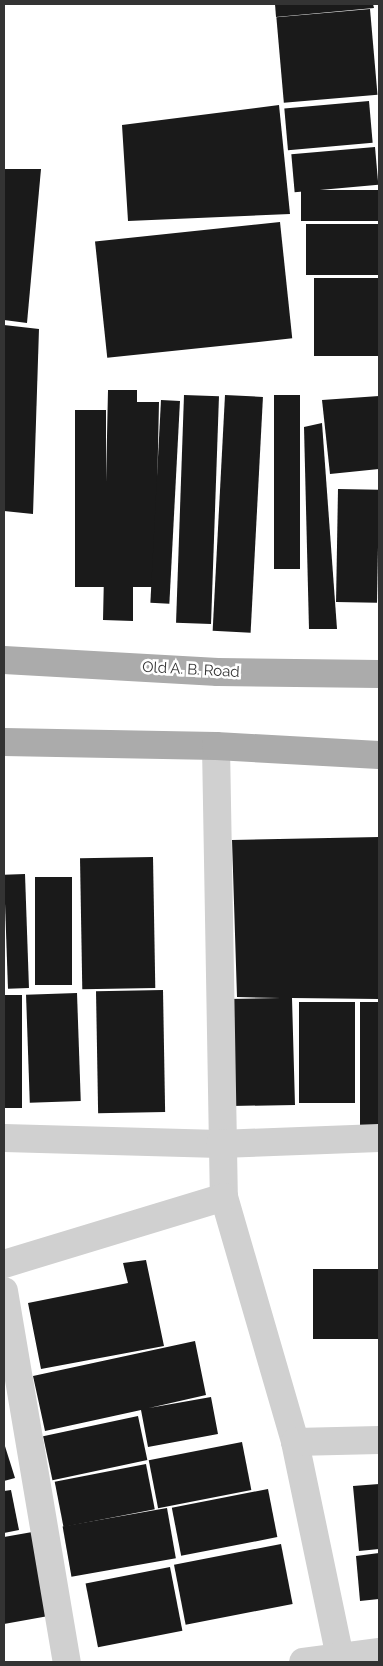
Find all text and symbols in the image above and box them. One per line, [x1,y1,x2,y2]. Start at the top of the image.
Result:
street label: Old A. B. Road [142,658,240,682]

